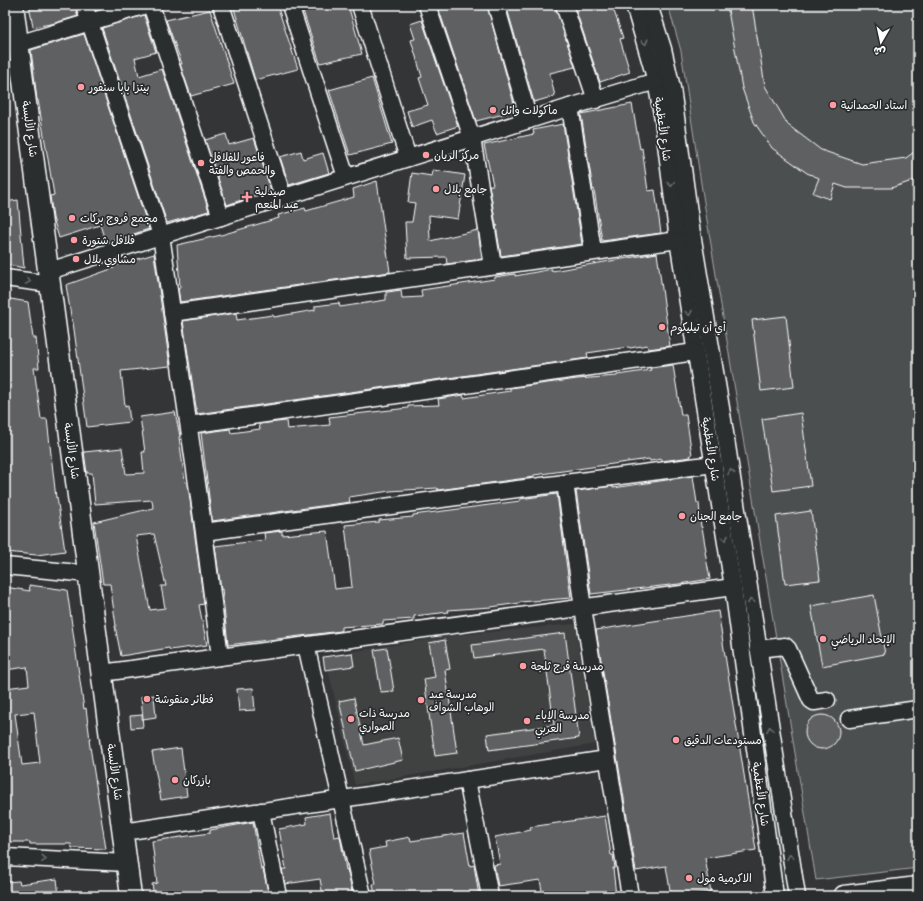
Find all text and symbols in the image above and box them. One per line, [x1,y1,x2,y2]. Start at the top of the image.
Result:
north arrow [861,22,901,62]
one-way arrow [640,39,649,46]
text: ش [872,44,887,60]
place label: بيتزا بابا سنفور [88,80,150,95]
marker: بيتزا بابا سنفور [76,82,86,92]
street label: شارع الأعظمية [650,96,674,162]
place label: استاد الحمدانية [841,98,907,112]
street label: شارع الألبسة [17,100,41,158]
marker: استاد الحمدانية [828,100,838,110]
place label: مأكولات وائل [501,103,558,118]
marker: مأكولات وائل [488,105,498,115]
place label: مركز الريان [434,148,479,162]
place label: فاعور للفلافل والحمص والفتة [209,150,276,178]
marker: مركز الريان [421,150,431,160]
marker: فاعور للفلافل والحمص والفتة [196,158,206,168]
one-way arrow [666,181,675,187]
place label: جامع بلال [444,182,487,198]
place label: صيدلية عبد المنعم [255,184,299,213]
marker: جامع بلال [431,184,441,194]
marker: صيدلية عبد المنعم [242,192,252,202]
place label: مجمع فروج بركات [80,211,158,227]
marker: مجمع فروج بركات [67,213,77,223]
place label: فلافل شتورة [82,233,135,248]
marker: فلافل شتورة [69,235,79,245]
place label: مشاوي بلال [84,252,136,268]
marker: مشاوي بلال [71,254,81,264]
one-way arrow [25,276,31,285]
one-way arrow [684,309,693,316]
place label: أي أن تيليكوم [670,320,726,336]
marker: أي أن تيليكوم [657,322,667,332]
street label: شارع الأعظمية [697,416,723,482]
street label: شارع الألبسة [59,422,83,480]
one-way arrow [727,469,736,475]
place label: جامع الجنان [690,509,742,525]
marker: جامع الجنان [677,511,687,521]
one-way arrow [720,535,729,541]
one-way arrow [747,597,756,604]
place label: الإتحاد الرياضي [831,632,895,650]
marker: الإتحاد الرياضي [818,634,828,644]
place label: مدرسة فرج ثلجة [531,659,603,674]
marker: مدرسة فرج ثلجة [518,661,528,671]
place label: مدرسة عبد الوهاب الشواف [429,687,494,715]
place label: فطائر منقوشة [155,692,214,706]
marker: فطائر منقوشة [142,694,152,704]
marker: مدرسة عبد الوهاب الشواف [416,695,426,705]
place label: مدرسة ذات الصواري [359,706,410,735]
place label: مدرسة الإباء العربي [535,708,590,739]
marker: مدرسة ذات الصواري [346,714,356,724]
marker: مدرسة الإباء العربي [522,716,532,726]
one-way arrow [766,726,775,732]
place label: مستودعات الدقيق [684,733,762,748]
marker: مستودعات الدقيق [671,735,681,745]
street label: شارع الألبسة [102,743,126,801]
street label: شارع الأعظمية [748,761,772,827]
place label: بازركان [183,773,211,788]
marker: بازركان [170,775,180,785]
one-way arrow [787,854,795,861]
one-way arrow [41,855,47,864]
place label: الاكرمية مول [697,871,752,886]
marker: الاكرمية مول [684,873,694,883]

